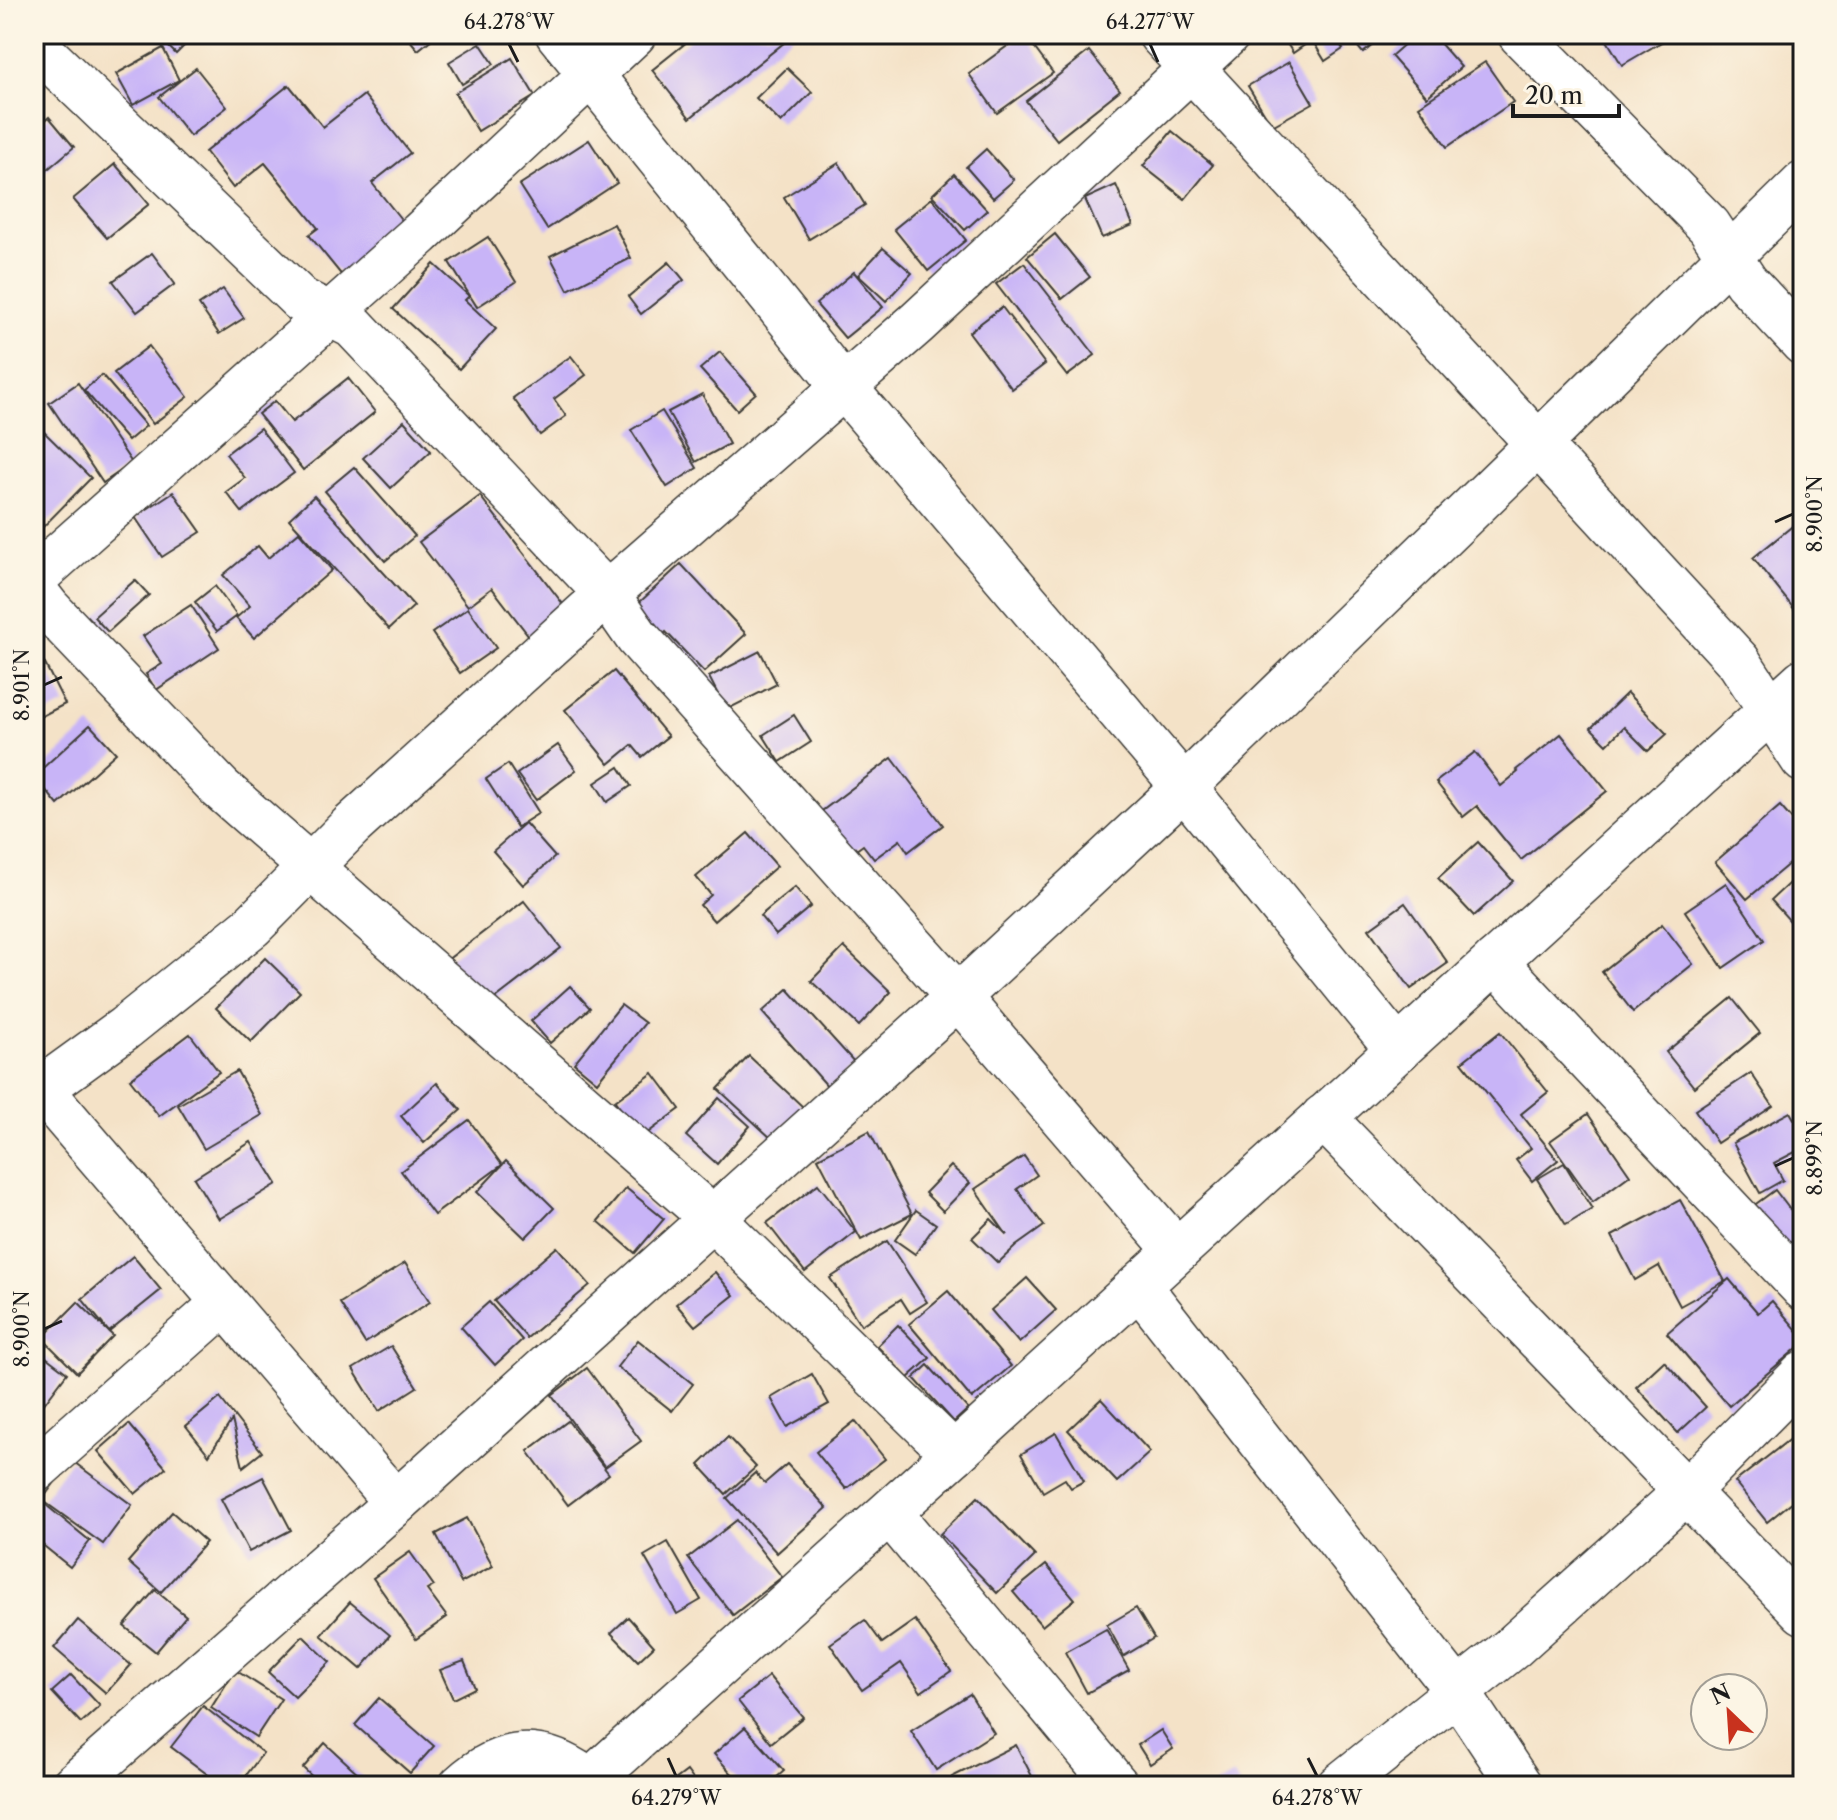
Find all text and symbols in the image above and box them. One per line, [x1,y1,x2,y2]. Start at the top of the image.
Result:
text: 64.278°W [464,10,555,34]
text: 64.277°W [1106,10,1195,34]
scale bar [1513,68,1619,118]
text: 20 m [1525,81,1583,110]
text: 8.900°N [1803,476,1827,552]
text: 8.901°N [10,649,34,721]
text: 8.899°N [1803,1120,1827,1196]
text: 8.900°N [10,1291,34,1367]
north arrow [1689,1672,1769,1752]
text: N [1706,1678,1735,1711]
text: 64.279°W [631,1786,722,1810]
text: 64.278°W [1272,1786,1363,1810]

